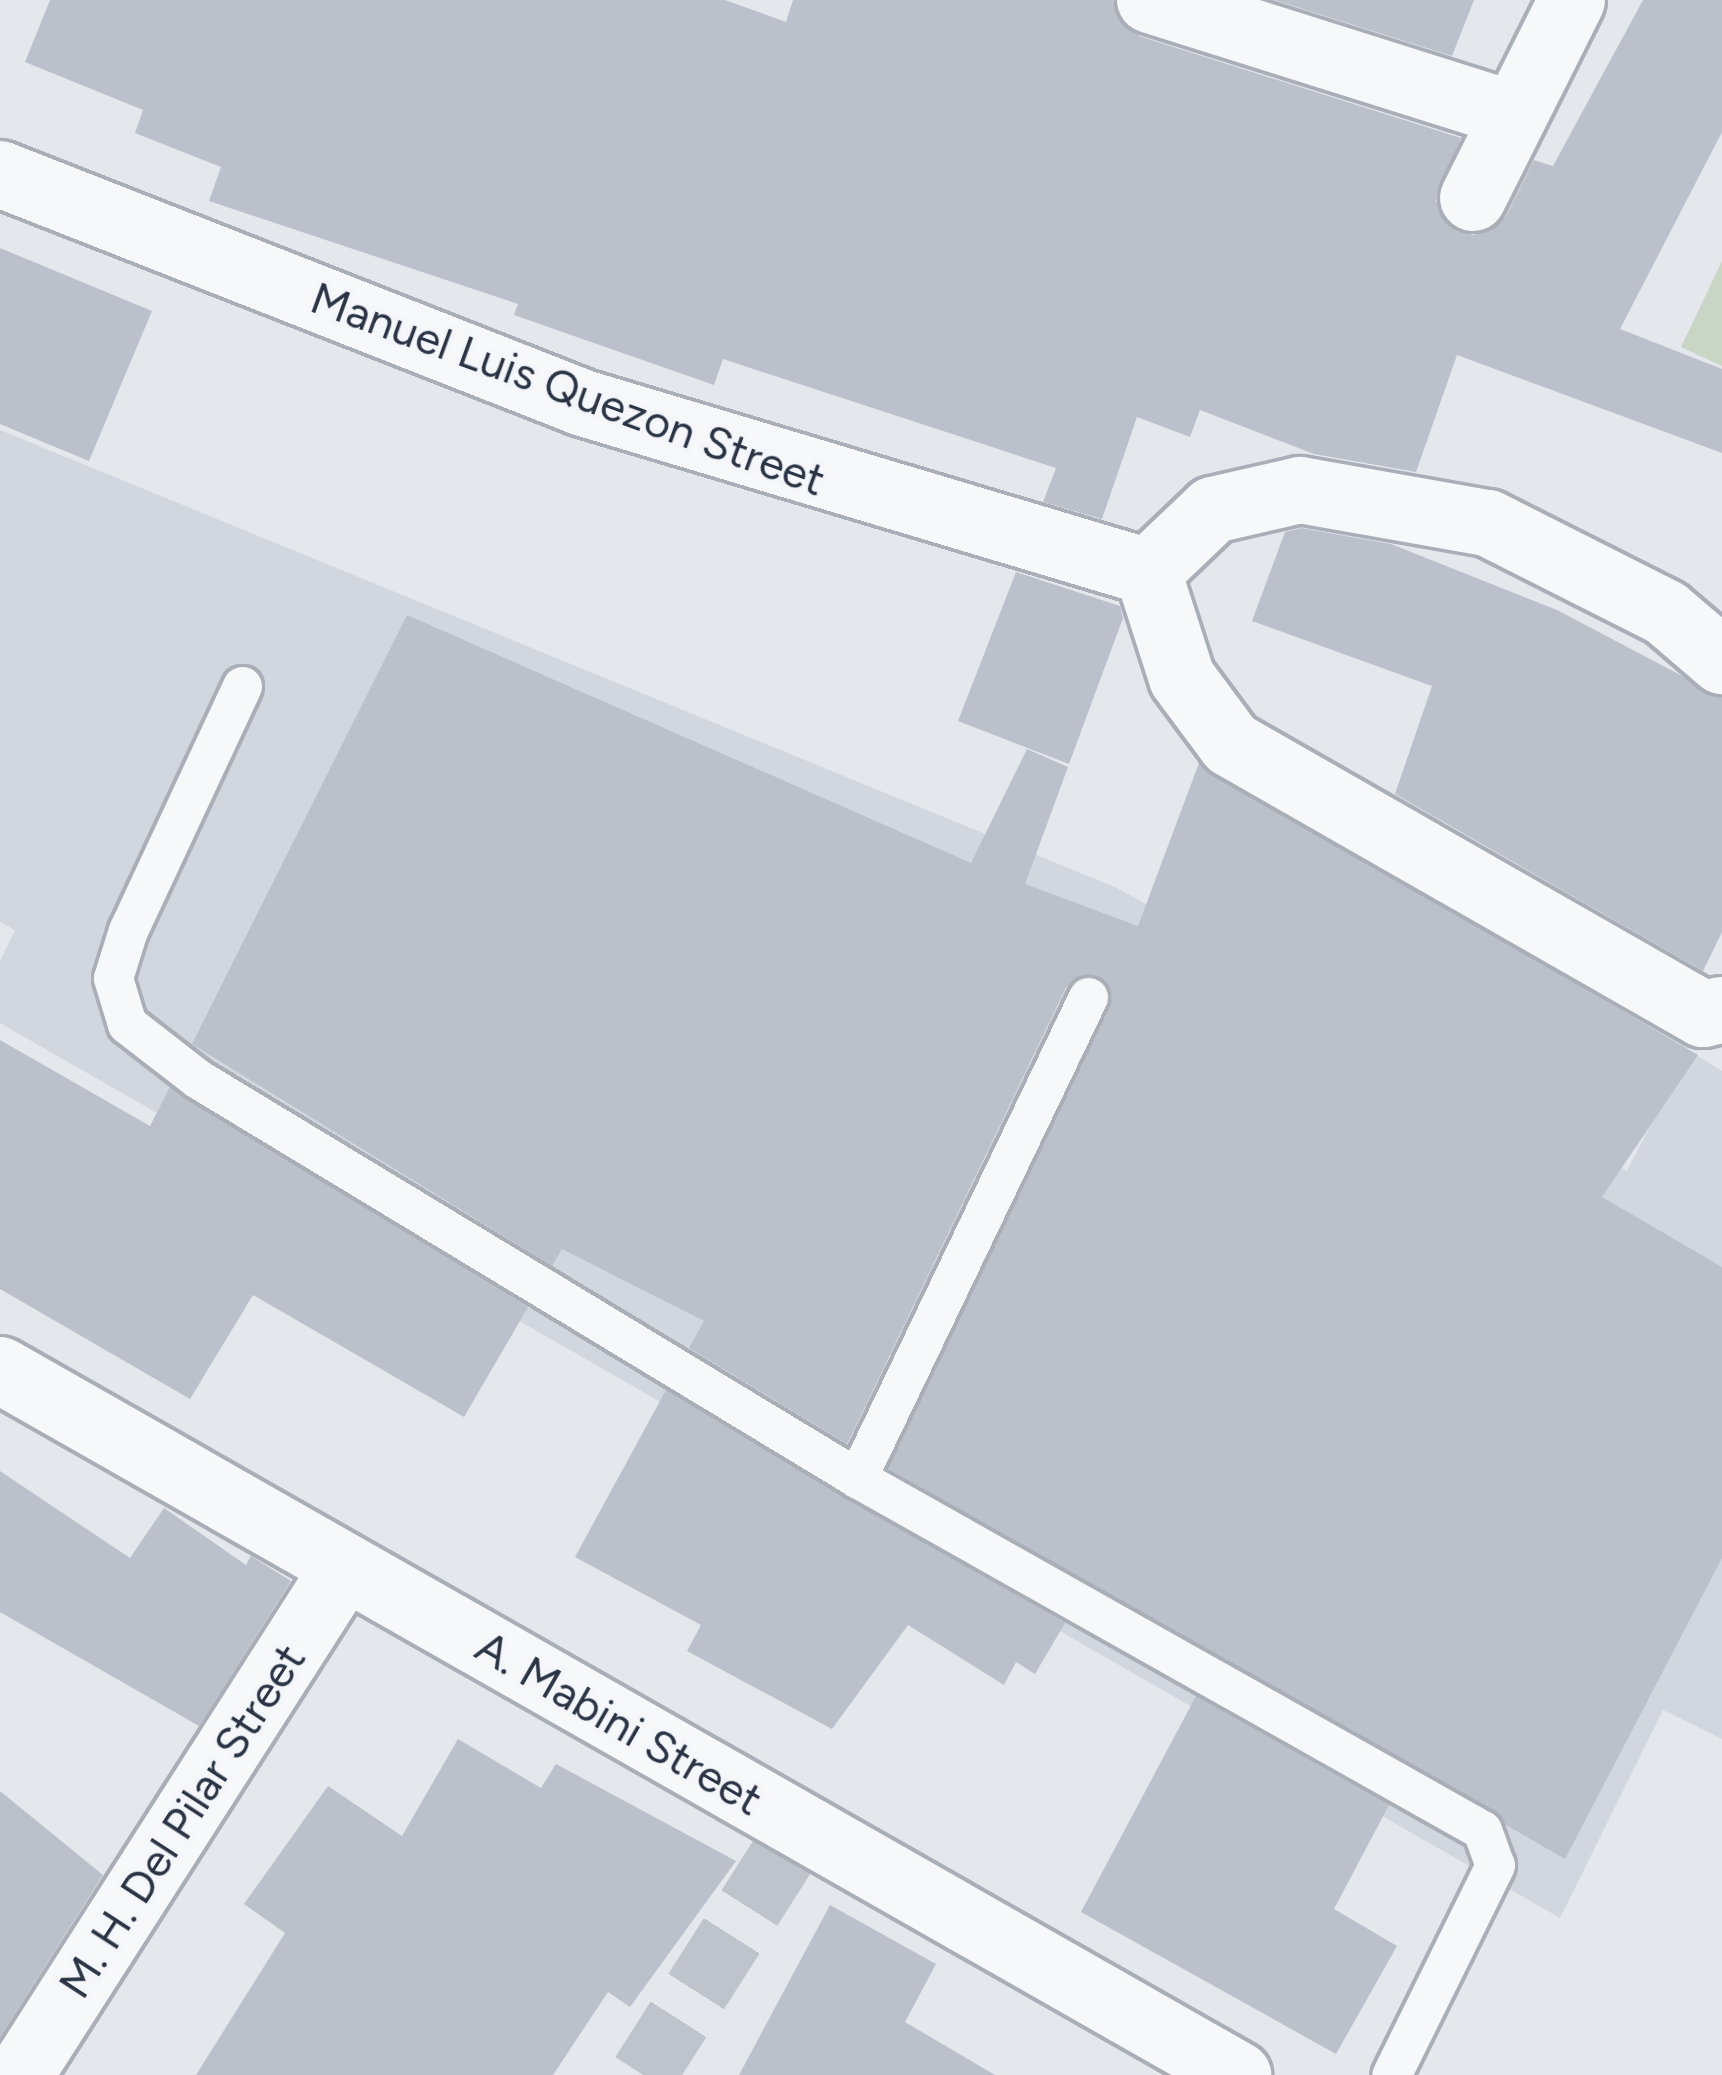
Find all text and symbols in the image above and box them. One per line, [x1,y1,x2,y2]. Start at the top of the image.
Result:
street label: Manuel Luis Quezon Street [304,271,832,507]
street label: A. Mabini Street [466,1619,772,1827]
street label: M. H. Del Pilar Street [47,1634,317,2008]

